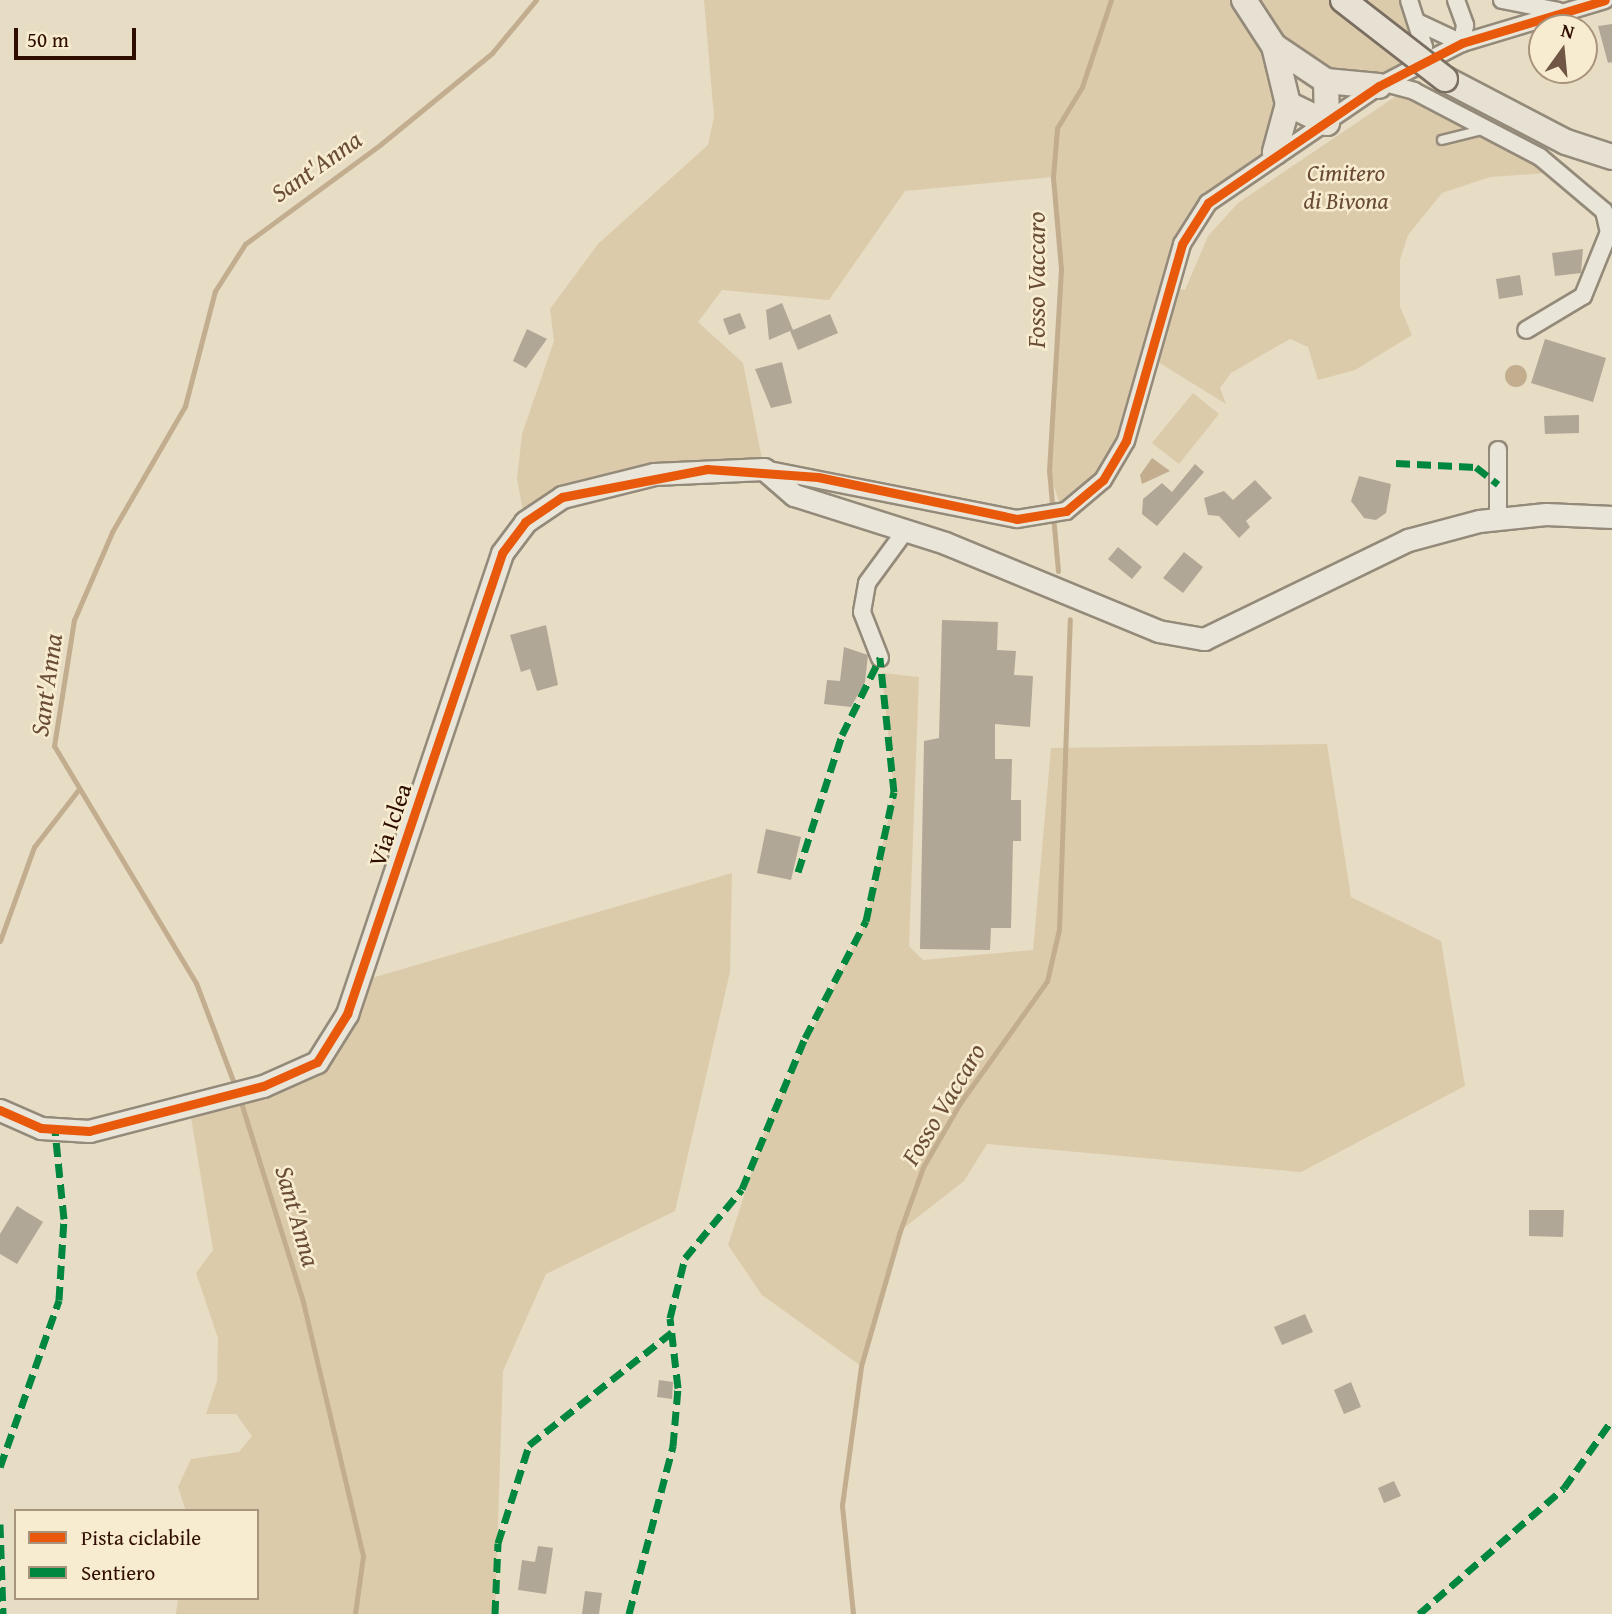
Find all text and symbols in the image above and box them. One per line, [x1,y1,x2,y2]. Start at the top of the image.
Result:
scale bar [18,14,140,58]
north arrow [1528,14,1598,84]
text: N [1558,15,1578,46]
text: 50 m [27,24,69,55]
water label: Sant'Anna [265,124,367,208]
park label: Cimitero di Bivona [1303,159,1389,215]
water label: Fosso Vaccaro [1020,212,1052,348]
water label: Sant'Anna [23,632,69,738]
street label: Via Iclea [362,780,418,870]
water label: Fosso Vaccaro [894,1037,992,1171]
water label: Sant'Anna [269,1162,327,1270]
legend [14,1509,259,1600]
text: Pista ciclabile [81,1522,201,1553]
text: Sentiero [81,1557,155,1588]

